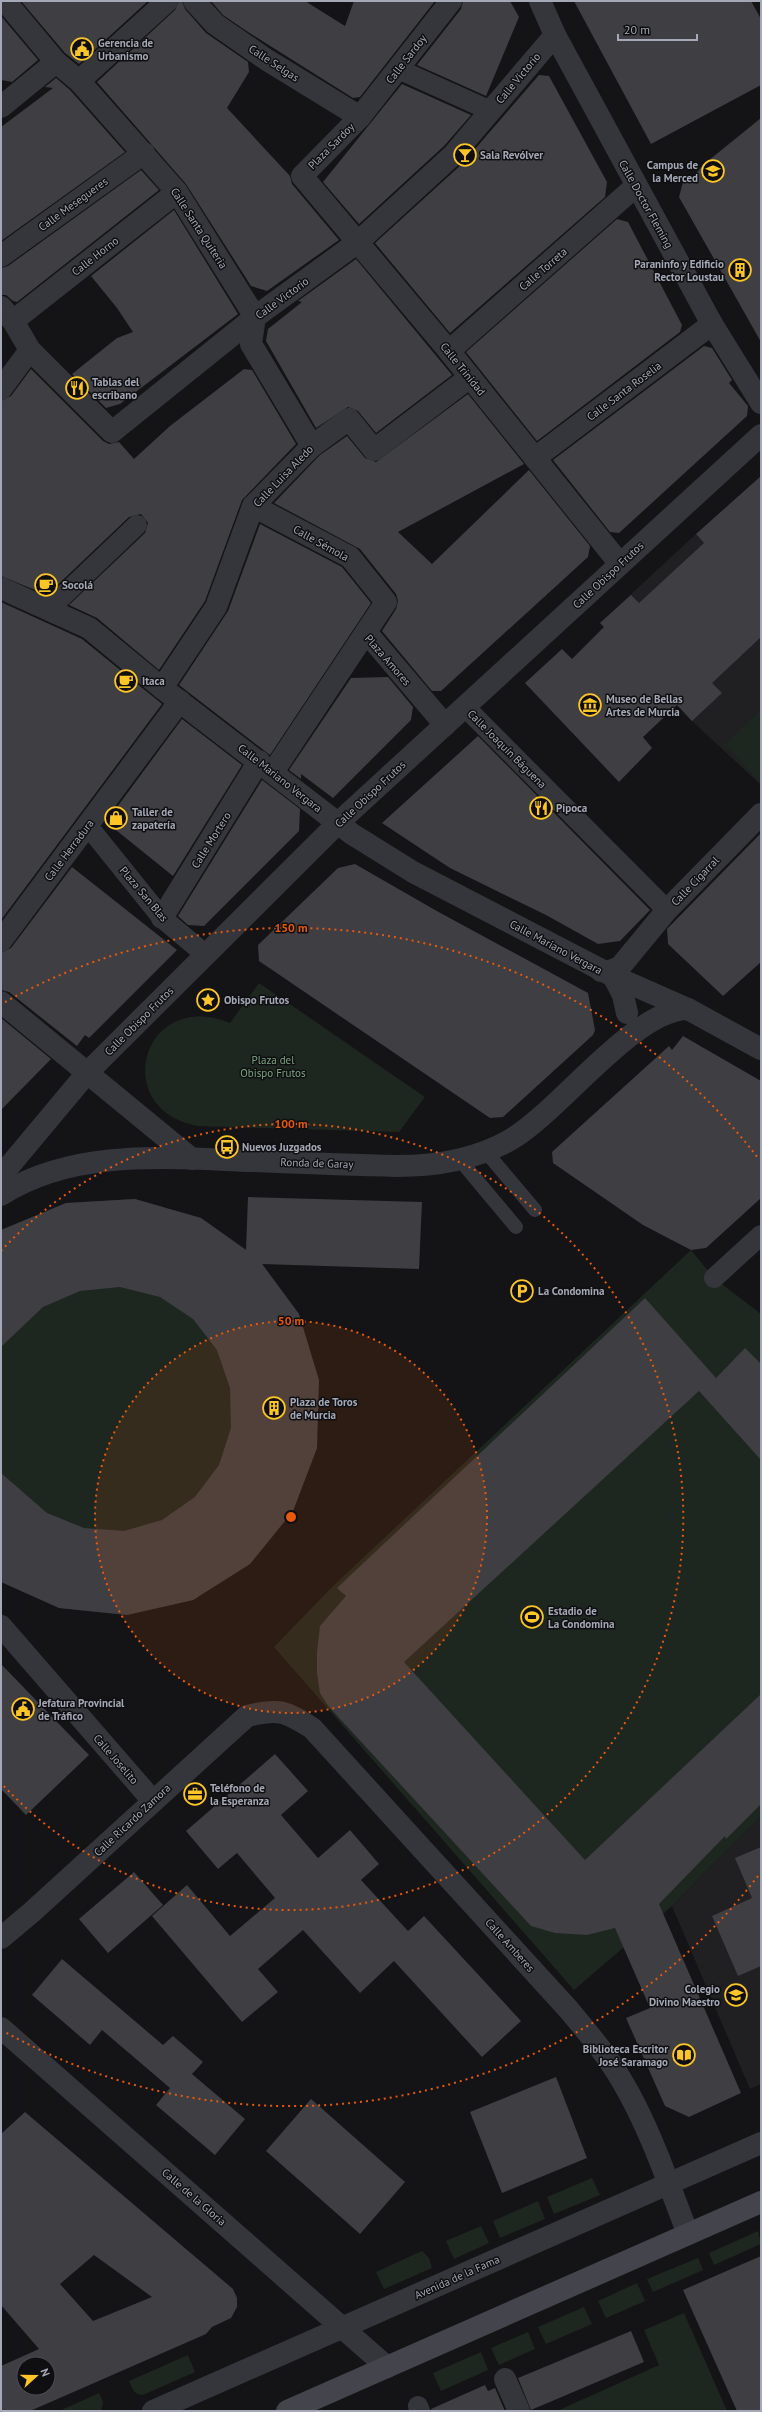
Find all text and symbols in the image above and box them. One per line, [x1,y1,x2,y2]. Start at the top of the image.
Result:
scale bar [618,16,697,42]
text: 20 m [624,22,650,37]
street label: Calle Sardoy [383,31,430,86]
public building icon: Gerencia de Urbanismo [69,36,95,62]
place label: Gerencia de Urbanismo [98,36,154,63]
street label: Calle Selgas [246,42,302,85]
street label: Calle Victorio [493,50,543,106]
street label: Plaza Sardoy [305,119,358,172]
bar icon: Sala Revólver [452,142,478,168]
place label: Sala Revólver [480,148,543,162]
street label: Calle Doctor Fleming [616,157,676,251]
place label: Campus de la Merced [647,158,698,185]
school or university icon: Campus de la Merced [700,158,726,184]
street label: Calle Mesegueres [36,174,111,234]
street label: Calle Santa Quiteria [168,185,230,271]
street label: Calle Horno [69,233,121,279]
street label: Calle Torreta [516,244,570,294]
place label: Paraninfo y Edificio Rector Loustau [634,257,724,284]
building icon: Paraninfo y Edificio Rector Loustau [727,257,753,283]
street label: Calle Victorio [253,274,311,322]
street label: Calle Trinidad [437,340,489,398]
street label: Calle Santa Roselia [584,358,664,424]
restaurant icon: Tablas del escribano [64,375,90,401]
place label: Tablas del escribano [92,375,140,402]
street label: Calle Luisa Aledo [250,442,316,510]
street label: Calle Sémola [291,522,351,564]
street label: Calle Obispo Frutos [570,538,647,611]
cafe icon: Socolá [33,572,59,598]
place label: Socolá [62,578,93,592]
street label: Plaza Amores [362,632,414,689]
cafe icon: Itaca [113,668,139,694]
place label: Itaca [142,674,165,688]
museum icon: Museo de Bellas Artes de Murcia [577,692,603,718]
place label: Museo de Bellas Artes de Murcia [606,692,683,719]
street label: Calle Joaquín Báguena [465,707,549,791]
street label: Calle Mariano Vergara [235,741,325,815]
street label: Calle Obispo Frutos [332,757,409,830]
restaurant icon: Pipoca [528,795,554,821]
place label: Pipoca [556,801,587,815]
shop icon: Taller de zapatería [103,805,129,831]
place label: Taller de zapatería [132,805,176,832]
street label: Calle Mortero [188,809,234,871]
street label: Calle Herradura [41,816,97,884]
street label: Calle Cigarral [668,853,723,909]
street label: Plaza San Blas [117,863,171,925]
street label: Calle Mariano Vergara [507,917,605,977]
text: 150 m [274,920,308,935]
street label: Calle Obispo Frutos [102,983,177,1058]
place icon: Obispo Frutos [195,987,221,1013]
place label: Obispo Frutos [224,993,290,1007]
park label: Plaza del Obispo Frutos [240,1053,306,1080]
text: 100 m [274,1116,308,1131]
bus stop icon: Nuevos Juzgados [214,1134,240,1160]
place label: Nuevos Juzgados [242,1140,322,1154]
street label: Ronda de Garay [280,1155,355,1171]
parking icon: La Condomina [509,1278,535,1304]
place label: La Condomina [538,1284,605,1298]
text: 50 m [278,1313,304,1328]
building icon: Plaza de Toros de Murcia [261,1395,287,1421]
place label: Plaza de Toros de Murcia [290,1395,358,1422]
centre of rings [284,1510,298,1524]
sports icon: Estadio de La Condomina [519,1604,545,1630]
place label: Estadio de La Condomina [548,1604,615,1631]
public building icon: Jefatura Provincial de Tráfico [10,1696,36,1722]
place label: Jefatura Provincial de Tráfico [37,1696,125,1723]
street label: Calle Joselito [91,1731,142,1787]
street label: Calle Ricardo Zamora [91,1781,173,1859]
office icon: Teléfono de la Esperanza [182,1781,208,1807]
place label: Teléfono de la Esperanza [210,1781,269,1808]
street label: Calle Amberes [482,1915,538,1975]
place label: Colegio Divino Maestro [649,1982,720,2009]
school or university icon: Colegio Divino Maestro [723,1982,749,2008]
place label: Biblioteca Escritor José Saramago [583,2042,668,2069]
library icon: Biblioteca Escritor José Saramago [671,2042,697,2068]
street label: Calle de la Gloria [159,2165,229,2229]
street label: Avenida de la Fama [412,2252,502,2302]
north arrow [16,2356,56,2396]
text: N [38,2367,53,2378]

